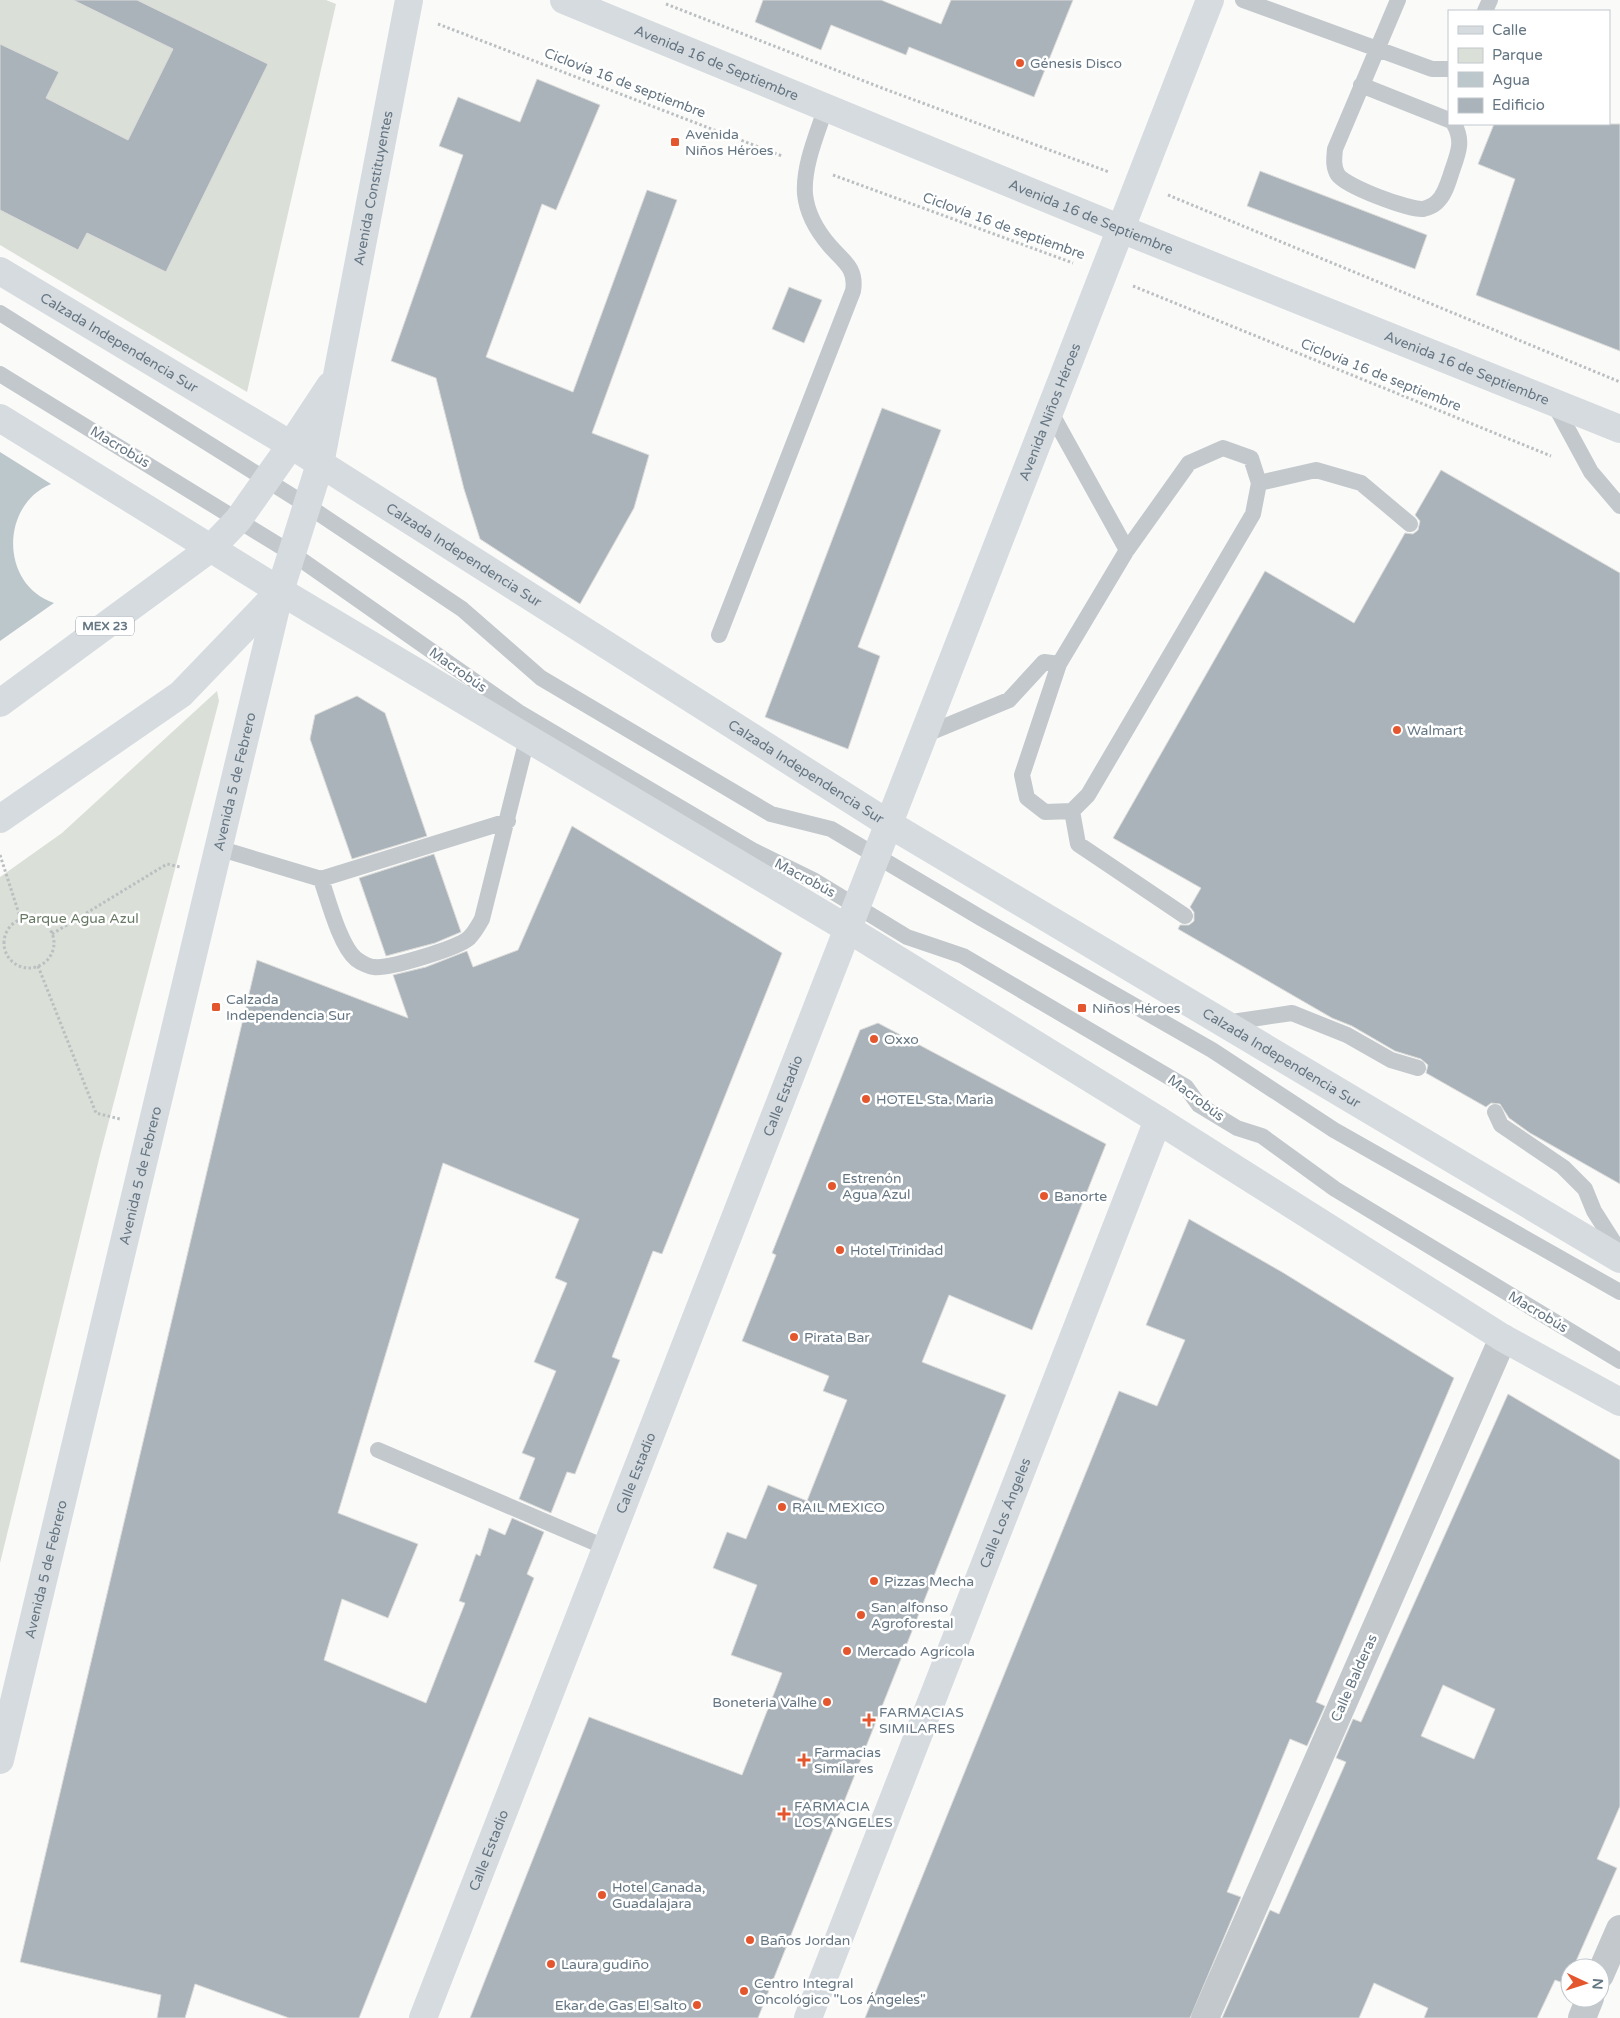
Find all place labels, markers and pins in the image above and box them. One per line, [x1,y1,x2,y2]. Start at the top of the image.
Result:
place label: Génesis Disco [1030,55,1122,72]
marker: Génesis Disco [1014,57,1026,69]
place label: Avenida Niños Héroes [685,126,774,159]
marker: Avenida Niños Héroes [669,136,681,148]
place label: Walmart [1407,722,1464,739]
marker: Walmart [1391,724,1403,736]
place label: Calzada Independencia Sur [226,991,351,1024]
place label: Niños Héroes [1092,1000,1181,1017]
marker: Calzada Independencia Sur [210,1001,222,1013]
marker: Niños Héroes [1076,1002,1088,1014]
place label: Oxxo [884,1031,919,1048]
marker: Oxxo [868,1033,880,1045]
place label: HOTEL Sta. Maria [876,1091,994,1108]
marker: HOTEL Sta. Maria [860,1093,872,1105]
place label: Estrenón Agua Azul [842,1170,911,1203]
marker: Estrenón Agua Azul [826,1180,838,1192]
place label: Banorte [1054,1188,1107,1205]
marker: Banorte [1038,1190,1050,1202]
place label: Hotel Trinidad [850,1242,943,1259]
marker: Hotel Trinidad [834,1244,846,1256]
place label: Pirata Bar [804,1329,870,1346]
marker: Pirata Bar [788,1331,800,1343]
place label: RAIL MEXICO [792,1499,885,1516]
marker: RAIL MEXICO [776,1501,788,1513]
place label: Pizzas Mecha [884,1573,974,1590]
marker: Pizzas Mecha [868,1575,880,1587]
place label: San alfonso Agroforestal [871,1599,954,1632]
marker: San alfonso Agroforestal [855,1609,867,1621]
place label: Mercado Agrícola [857,1643,975,1660]
marker: Mercado Agrícola [841,1645,853,1657]
place label: Boneteria Valhe [712,1694,817,1711]
marker: Boneteria Valhe [821,1696,833,1708]
place label: FARMACIAS SIMILARES [879,1704,964,1737]
marker: FARMACIAS SIMILARES [863,1714,875,1726]
place label: Farmacias Similares [814,1744,881,1777]
marker: Farmacias Similares [798,1754,810,1766]
place label: FARMACIA LOS ANGELES [794,1798,893,1831]
marker: FARMACIA LOS ANGELES [778,1808,790,1820]
place label: Hotel Canada, Guadalajara [612,1879,705,1912]
marker: Hotel Canada, Guadalajara [596,1889,608,1901]
place label: Baños Jordan [760,1932,850,1949]
marker: Baños Jordan [744,1934,756,1946]
place label: Laura gudiño [561,1956,649,1973]
marker: Laura gudiño [545,1958,557,1970]
place label: Centro Integral Oncológico "Los Ángeles" [754,1975,926,2008]
marker: Centro Integral Oncológico "Los Ángeles" [738,1985,750,1997]
place label: Ekar de Gas El Salto [555,1997,687,2014]
marker: Ekar de Gas El Salto [691,1999,703,2011]

